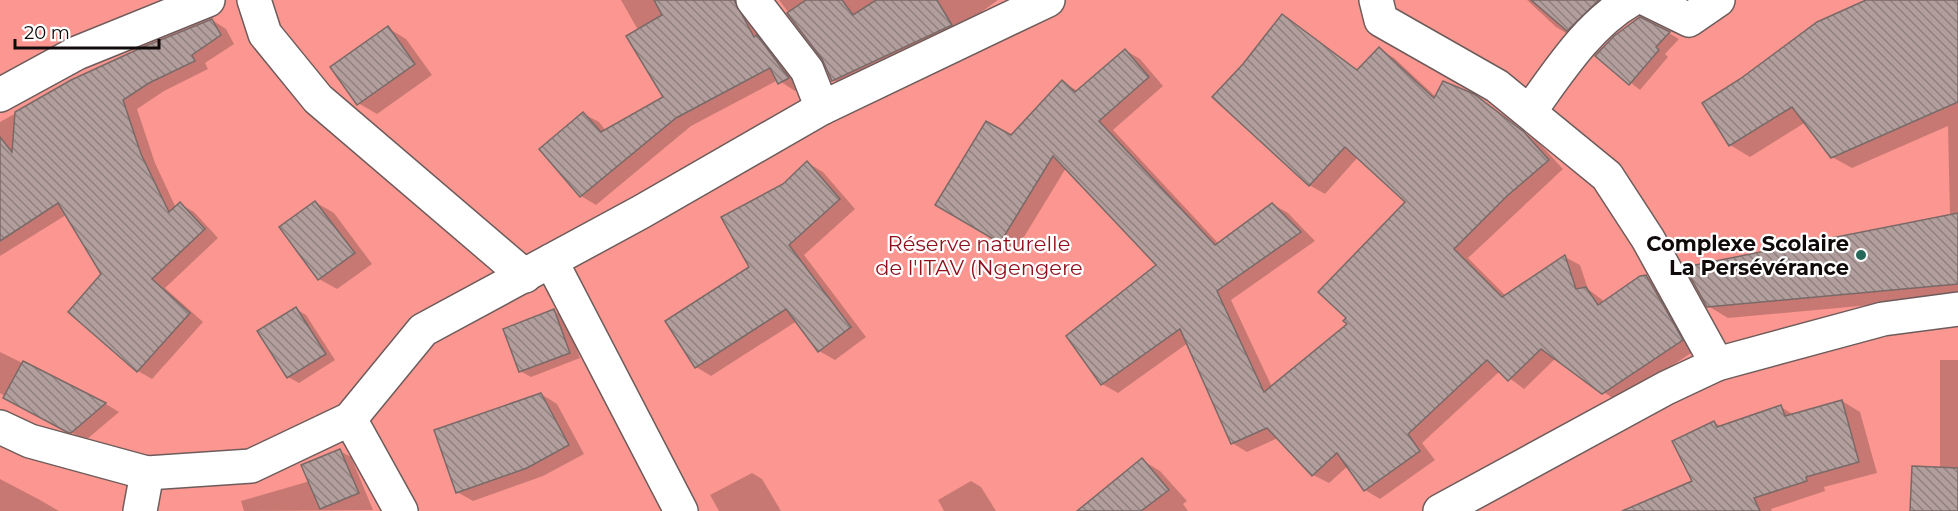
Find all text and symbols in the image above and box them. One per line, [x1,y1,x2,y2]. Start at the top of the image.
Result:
scale bar [15,12,159,50]
text: 20 m [24,22,70,44]
park label: Réserve naturelle de l'ITAV (Ngengere [875,231,1083,280]
place label: Complexe Scolaire La Persévérance [1646,231,1849,280]
marker: Complexe Scolaire La Persévérance [1854,248,1868,262]

